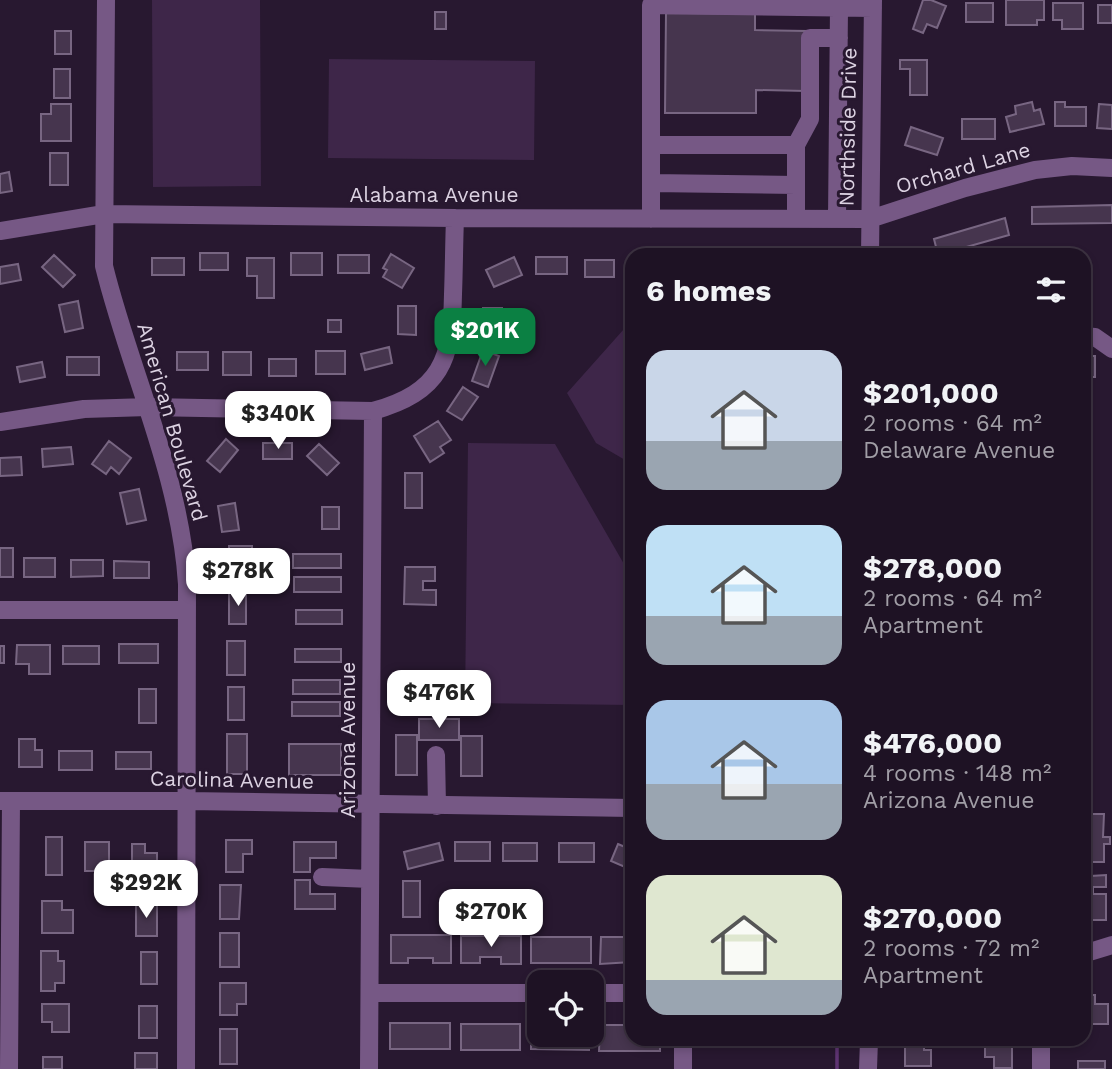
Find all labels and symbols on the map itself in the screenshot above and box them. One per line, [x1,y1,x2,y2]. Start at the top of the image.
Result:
street label: Northside Drive [834,47,861,207]
street label: Orchard Lane [893,136,1033,199]
street label: Alabama Avenue [349,182,519,207]
pin: $201K [436,308,534,368]
street label: American Boulevard [132,320,213,524]
pin: $340K [229,392,327,451]
pin: $278K [189,548,287,608]
street label: Arizona Avenue [335,662,360,818]
pin: $476K [390,670,488,730]
street label: Carolina Avenue [150,766,314,793]
pin: $292K [97,860,195,920]
pin: $270K [442,890,540,949]

